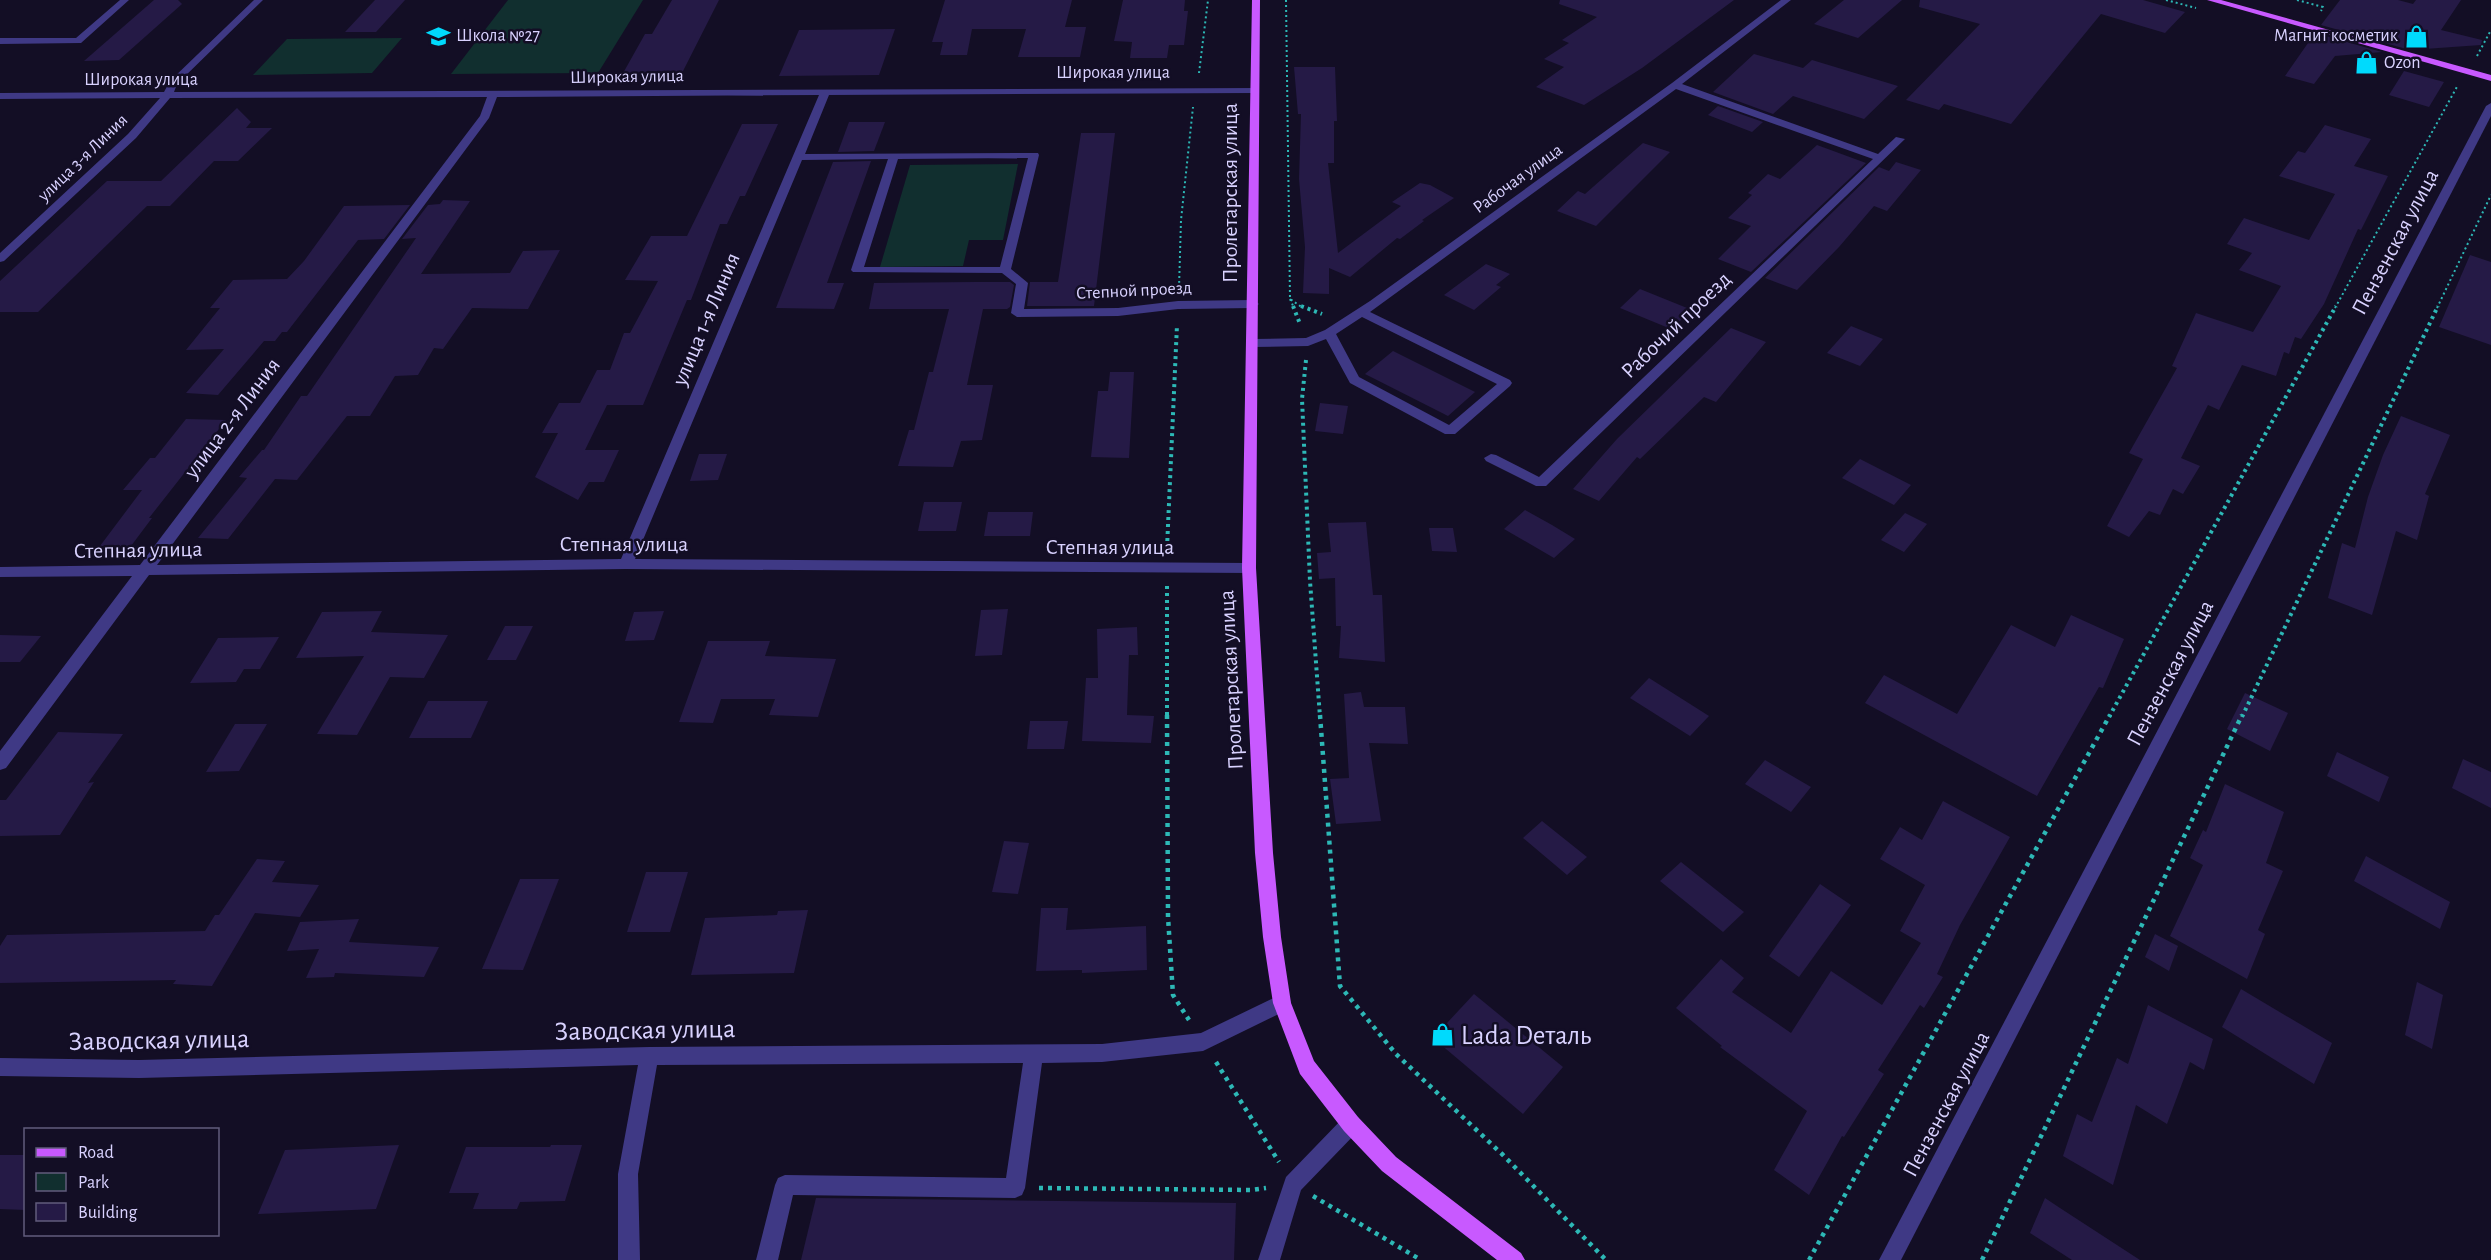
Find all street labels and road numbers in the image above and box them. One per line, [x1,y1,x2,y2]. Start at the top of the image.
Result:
street label: Широкая улица [1056,64,1170,82]
street label: Широкая улица [570,67,684,87]
street label: Широкая улица [84,71,198,89]
street label: Пролетарская улица [1219,103,1241,283]
street label: улица 3-я Линия [34,111,131,206]
street label: Рабочая улица [1469,140,1566,217]
street label: Пензенская улица [2347,166,2443,318]
street label: улица 1-я Линия [668,250,744,389]
street label: Рабочий проезд [1617,268,1735,382]
street label: Степной проезд [1076,279,1192,303]
street label: улица 2-я Линия [179,354,284,483]
street label: Степная улица [560,533,688,555]
street label: Степная улица [1046,536,1174,558]
street label: Степная улица [73,538,203,562]
street label: Пролетарская улица [1215,589,1247,771]
street label: Пензенская улица [2122,597,2218,749]
street label: Заводская улица [554,1015,736,1046]
street label: Заводская улица [68,1025,250,1056]
street label: Пензенская улица [1898,1028,1994,1180]

